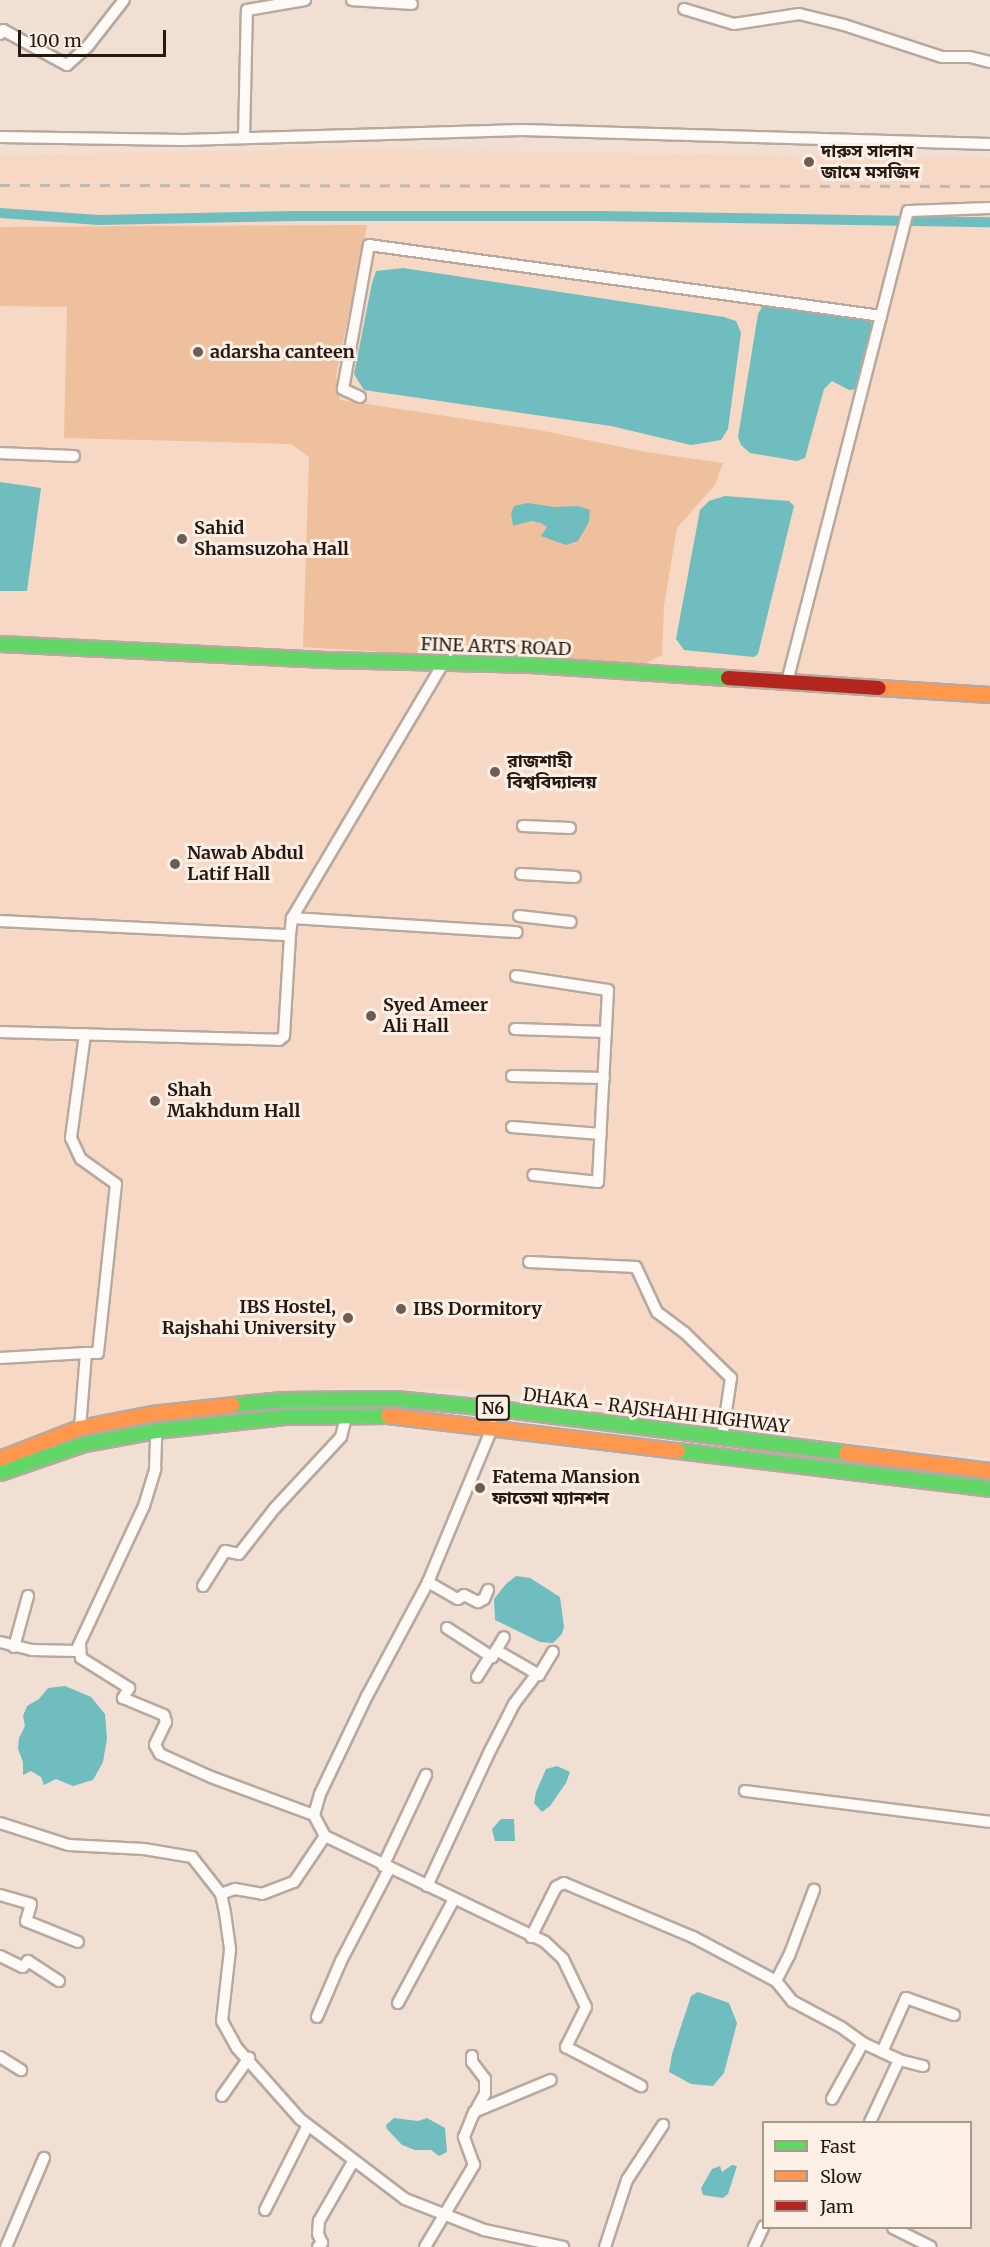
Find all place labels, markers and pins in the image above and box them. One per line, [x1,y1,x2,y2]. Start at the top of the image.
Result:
place label: দারুস সালাম জামে মসজিদ [821,141,919,184]
marker: দারুস সালাম জামে মসজিদ [802,155,816,169]
place label: adarsha canteen [210,341,355,363]
marker: adarsha canteen [191,345,205,359]
place label: Sahid Shamsuzoha Hall [194,518,349,560]
marker: Sahid Shamsuzoha Hall [175,532,189,546]
place label: রাজশাহী বিশ্ববিদ্যালয় [507,751,596,794]
marker: রাজশাহী বিশ্ববিদ্যালয় [488,765,502,779]
place label: Nawab Abdul Latif Hall [187,843,304,886]
marker: Nawab Abdul Latif Hall [168,857,182,871]
place label: Syed Ameer Ali Hall [383,995,488,1038]
marker: Syed Ameer Ali Hall [364,1009,378,1023]
place label: Shah Makhdum Hall [167,1080,300,1122]
marker: Shah Makhdum Hall [148,1094,162,1108]
place label: IBS Hostel, Rajshahi University [162,1297,336,1340]
place label: IBS Dormitory [413,1298,542,1320]
marker: IBS Dormitory [394,1302,408,1316]
marker: IBS Hostel, Rajshahi University [341,1311,355,1325]
place label: Fatema Mansion ফাতেমা ম্যানশন [492,1467,640,1510]
marker: Fatema Mansion ফাতেমা ম্যানশন [473,1481,487,1495]

